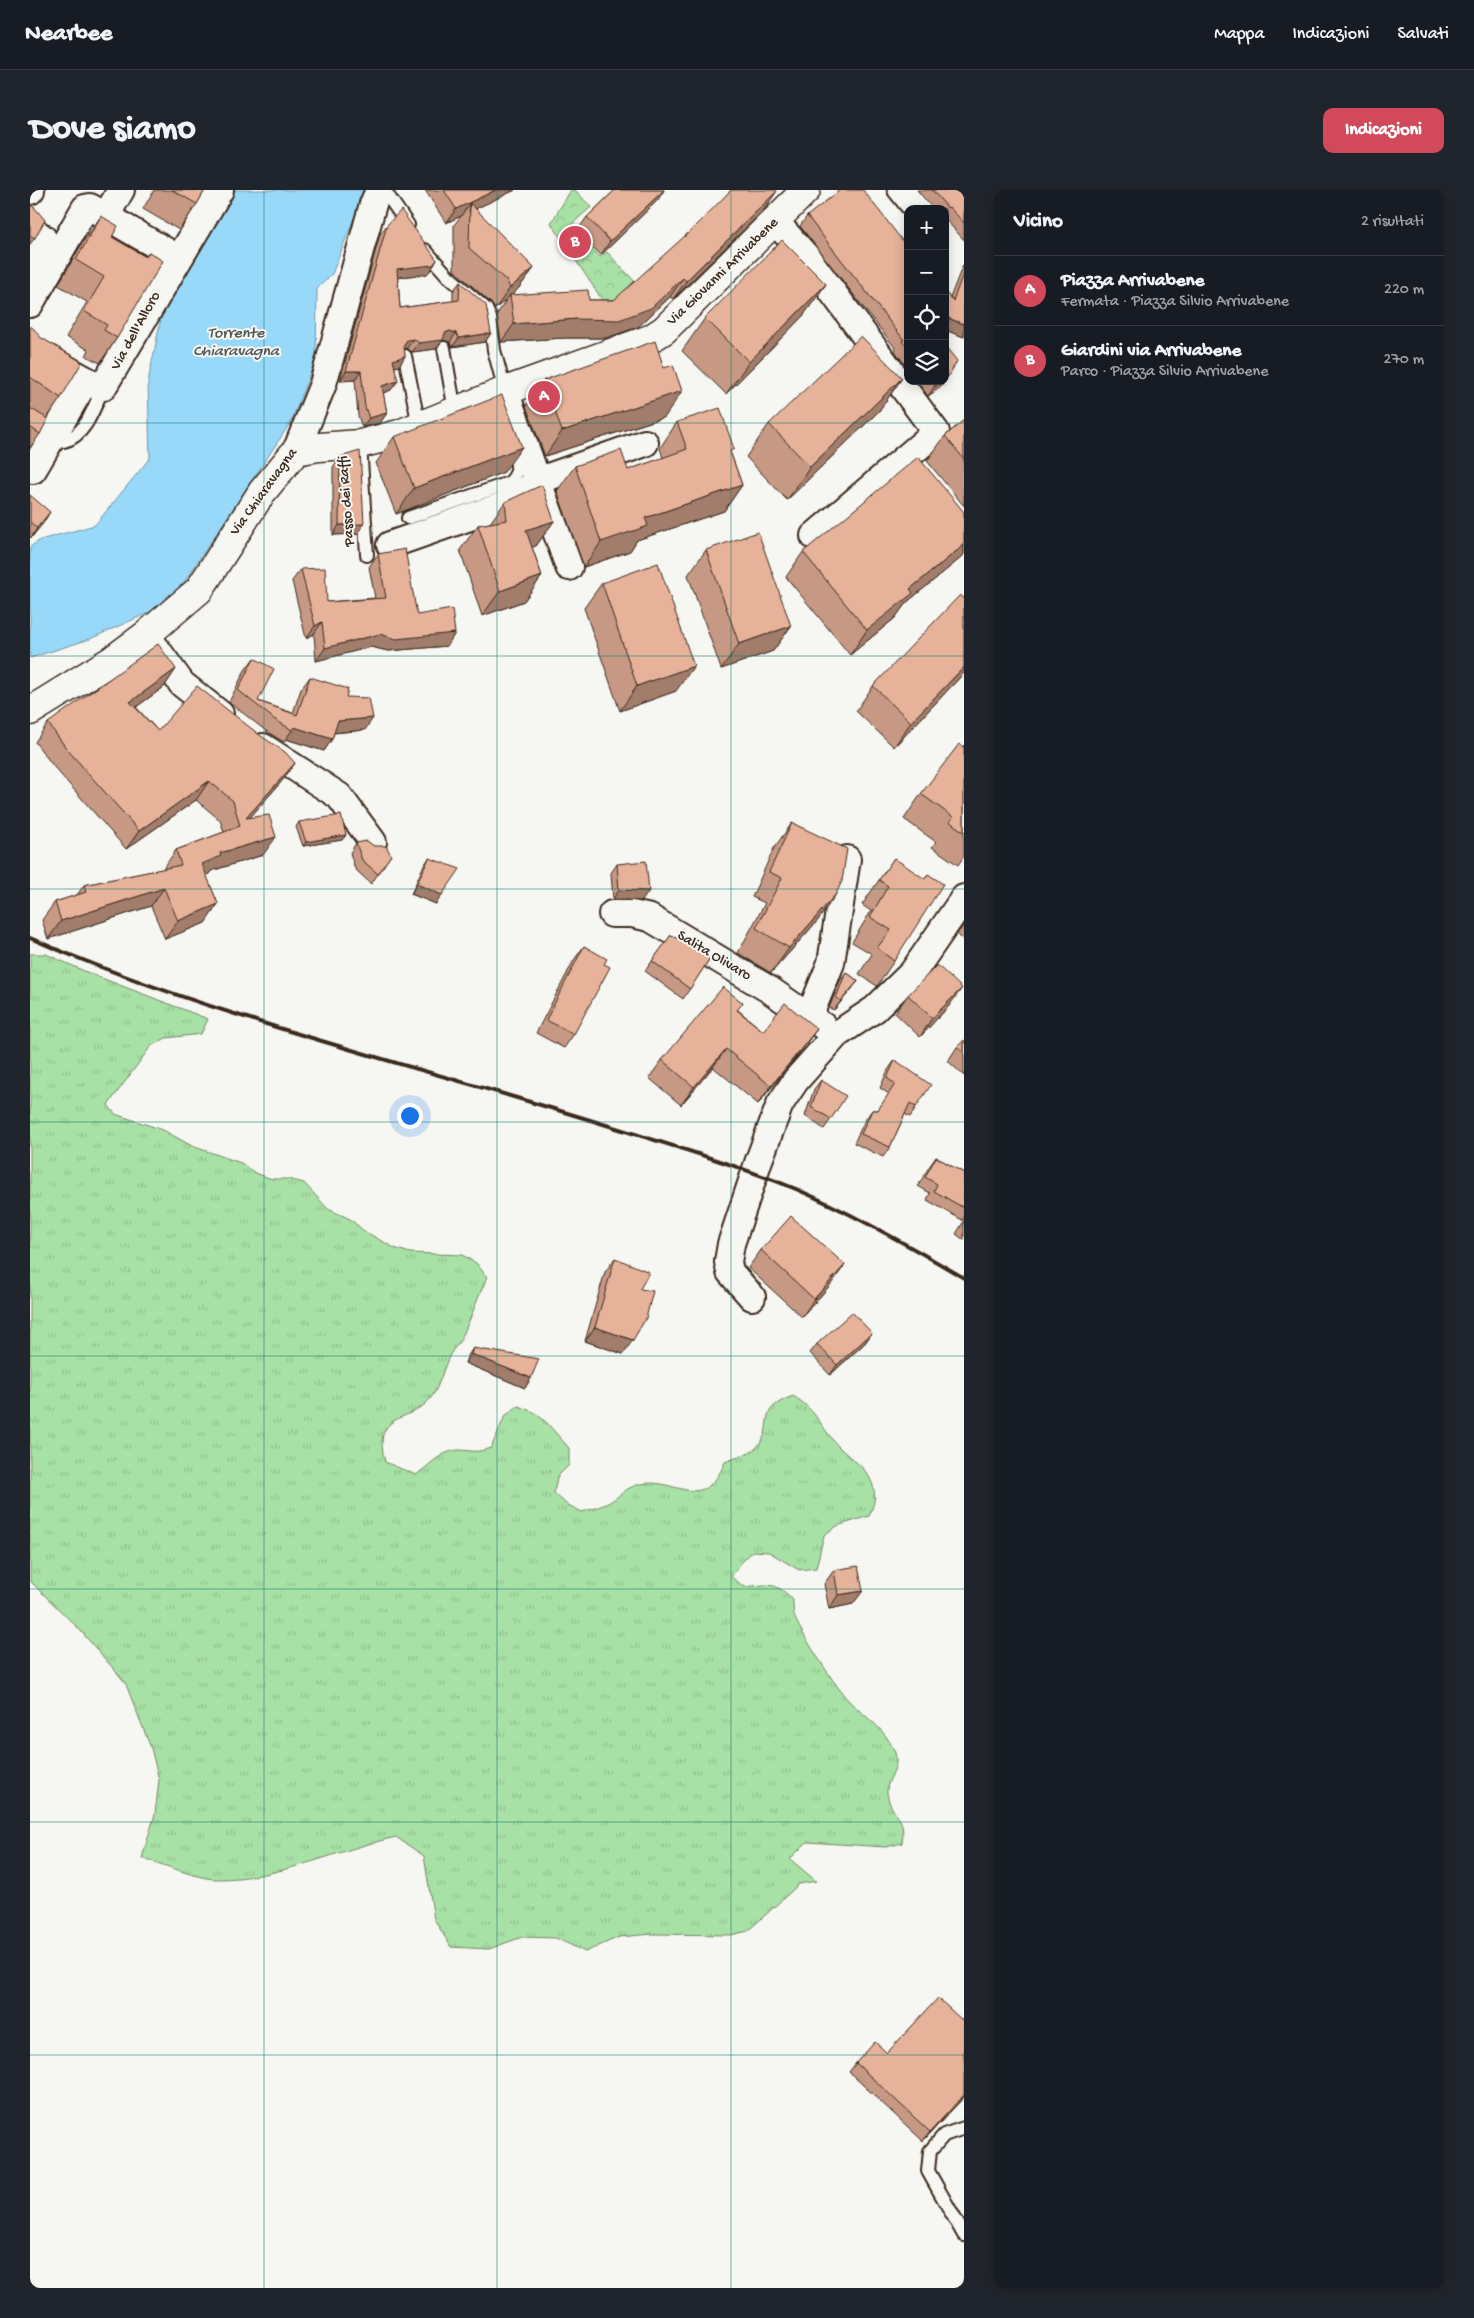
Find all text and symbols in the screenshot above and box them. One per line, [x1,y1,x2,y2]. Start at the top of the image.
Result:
text: Nearbee [25,20,112,49]
text: Mappa [1214,24,1264,45]
text: Indicazioni [1292,24,1370,45]
text: Salvati [1398,24,1449,45]
button: Indicazioni [1323,108,1444,153]
text: Dove siamo [30,110,196,151]
map controls [904,205,949,385]
button: + [904,205,949,250]
text: Vicino [1014,210,1063,235]
text: 2 risultati [1361,213,1424,232]
street label: Via Giovanni Arrivabene [663,214,783,331]
pin: B [559,223,591,261]
button: − [904,250,949,295]
text: Piazza Arrivabene [1061,270,1204,293]
text: A [1025,281,1035,300]
text: 220 m [1384,281,1424,300]
street label: Via dell'Alloro [107,289,165,374]
text: Fermata · Piazza Silvio Arrivabene [1061,293,1289,312]
button: locate [904,295,949,340]
water label: Torrente Chiaravagna [193,325,280,362]
button: layers [904,340,949,385]
text: Giardini via Arrivabene [1061,340,1241,363]
text: B [1026,351,1034,370]
text: 270 m [1384,351,1424,370]
text: Parco · Piazza Silvio Arrivabene [1061,363,1268,382]
pin: A [528,378,560,416]
street label: Via Chiaravagna [226,444,302,540]
street label: Passo dei Raffi [335,455,359,548]
street label: Salita Olivaro [674,927,755,985]
your location [397,1103,423,1129]

